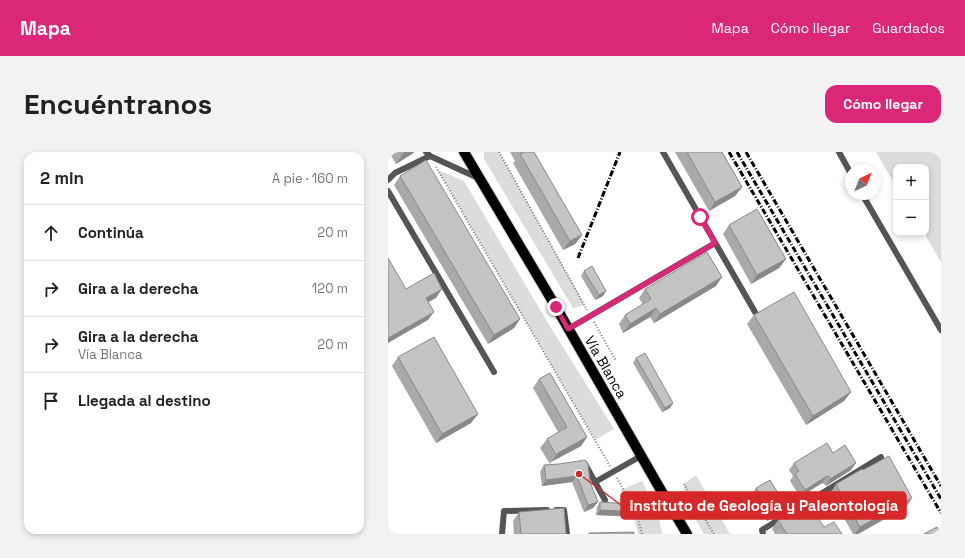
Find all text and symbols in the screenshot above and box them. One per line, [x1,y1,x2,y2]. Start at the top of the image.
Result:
text: Mapa [20,16,71,41]
text: Mapa [712,19,749,37]
text: Cómo llegar [771,19,850,37]
text: Guardados [872,19,945,37]
button: Cómo llegar [825,85,941,123]
text: Encuéntranos [24,86,212,122]
north arrow [845,164,881,200]
map controls [893,164,929,236]
button: + [893,164,929,200]
text: 2 min [40,167,84,189]
text: A pie · 160 m [272,170,348,187]
button: − [893,200,929,236]
route start [691,208,709,226]
icon: ahead [40,222,62,244]
text: Continúa [78,223,144,242]
text: 20 m [317,224,348,241]
icon: right [40,278,62,300]
text: Gira a la derecha [78,279,198,298]
text: 120 m [312,280,348,297]
route end [547,298,565,316]
text: Gira a la derecha [78,327,198,346]
street label: Vía Blanca [581,332,631,402]
icon: right [40,334,62,356]
text: 20 m [317,336,348,353]
text: Vía Blanca [78,346,143,363]
icon: arrive [40,390,62,412]
text: Llegada al destino [78,391,211,410]
callout: Instituto de Geología y Paleontología [621,492,906,519]
text: Instituto de Geología y Paleontología [629,496,899,515]

